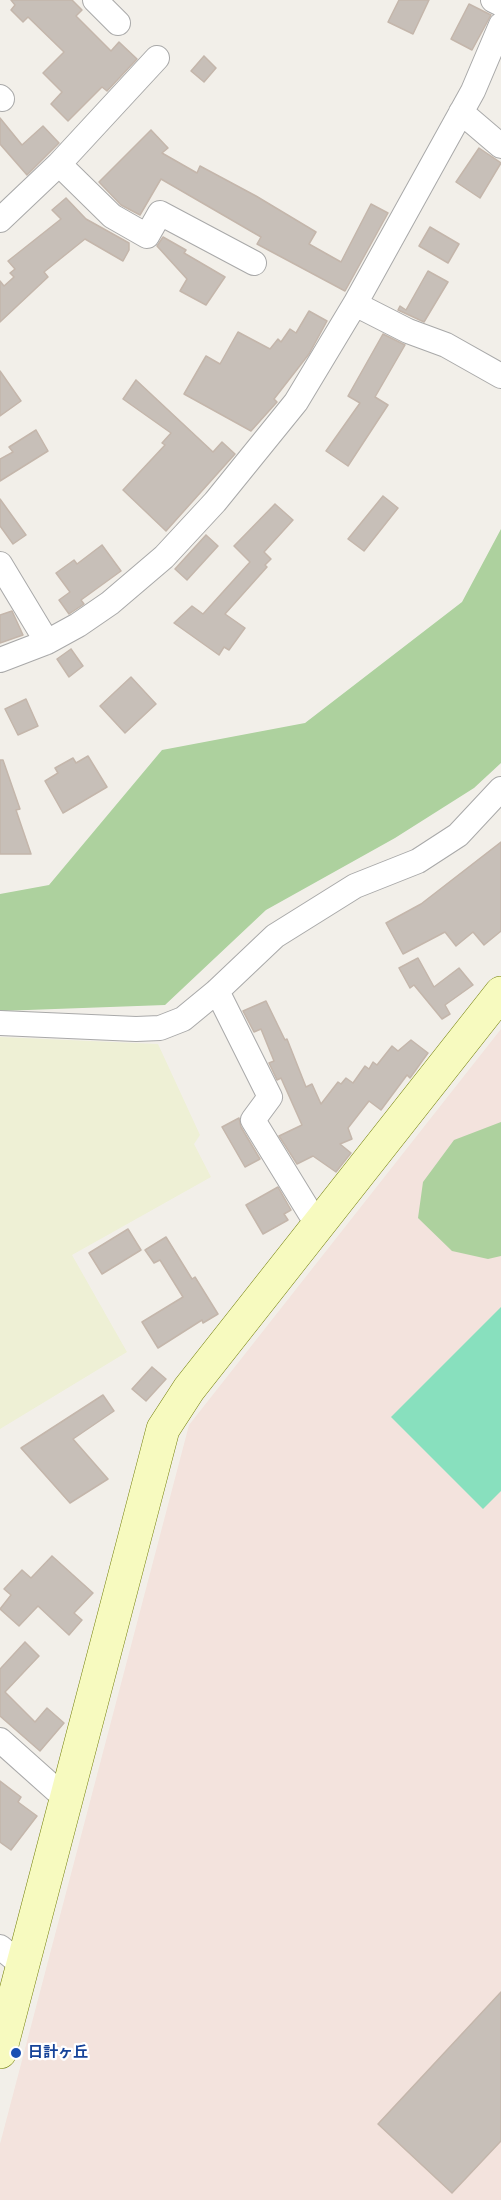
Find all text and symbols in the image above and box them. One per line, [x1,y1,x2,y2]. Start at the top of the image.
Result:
place label: 日計ヶ丘 [28,2044,88,2062]
marker: 日計ヶ丘 [9,2046,23,2060]

